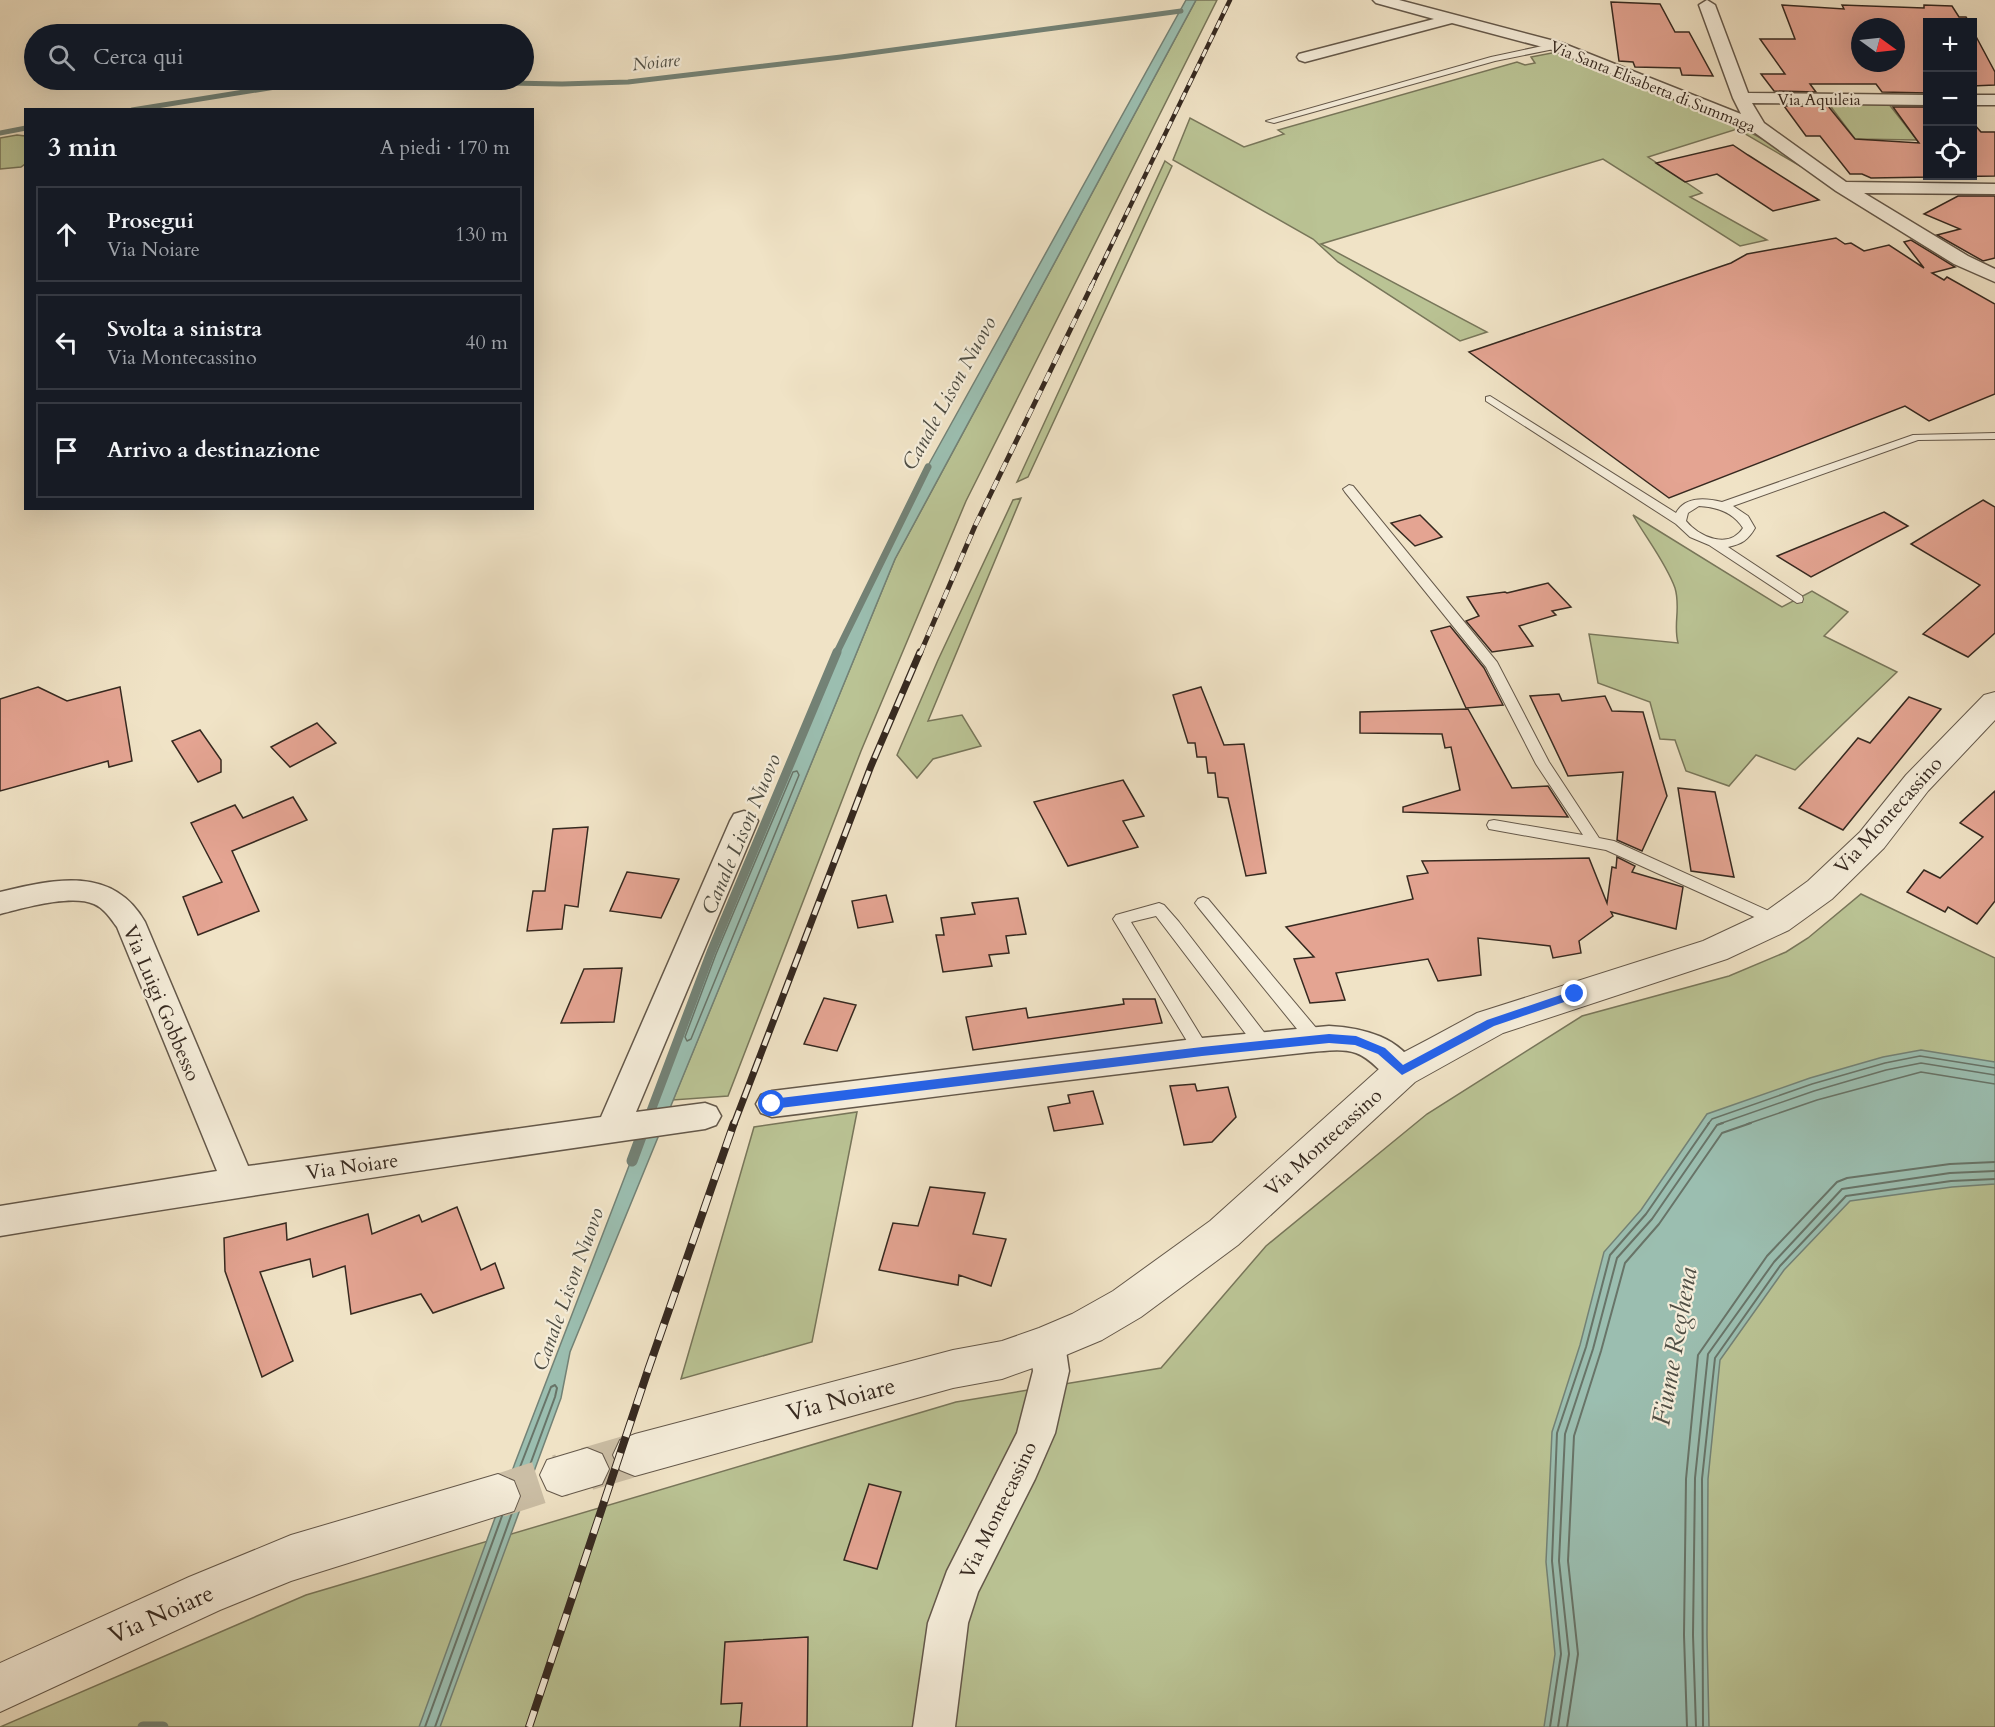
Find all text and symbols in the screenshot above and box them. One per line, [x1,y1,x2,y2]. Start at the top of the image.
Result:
north arrow [1851,18,1905,72]
map controls [1923,18,1977,180]
button: + [1923,18,1977,72]
search box [24,24,534,90]
street label: Via Santa Elisabetta di Summaga [1547,36,1759,138]
icon: search [45,41,78,74]
text: Cerca qui [93,42,183,72]
water label: Noiare [631,47,682,77]
button: − [1923,72,1977,126]
street label: Via Aquileia [1777,89,1861,111]
button: locate [1923,126,1977,180]
text: 3 min [48,130,117,165]
text: A piedi · 170 m [380,134,510,161]
text: Prosegui [107,206,194,236]
icon: ahead [50,218,83,251]
text: 130 m [455,221,508,248]
text: Via Noiare [107,236,200,263]
water label: Canale Lison Nuovo [895,311,1004,475]
text: Svolta a sinistra [107,314,262,344]
icon: left [50,326,83,359]
text: 40 m [465,329,508,356]
text: Via Montecassino [107,344,257,371]
icon: arrive [50,434,83,467]
text: Arrivo a destinazione [107,435,320,465]
water label: Canale Lison Nuovo [695,749,788,919]
street label: Via Montecassino [1828,751,1949,880]
street label: Via Luigi Gobbesso [117,921,207,1085]
route end [1561,980,1587,1006]
street label: Via Montecassino [1259,1082,1388,1202]
route start [758,1090,784,1116]
street label: Via Noiare [304,1147,400,1186]
water label: Canale Lison Nuovo [525,1203,612,1375]
water label: Fiume Reghena [1643,1264,1706,1428]
street label: Via Noiare [783,1369,899,1430]
street label: Via Montecassino [954,1437,1043,1583]
street label: Via Noiare [104,1577,219,1652]

